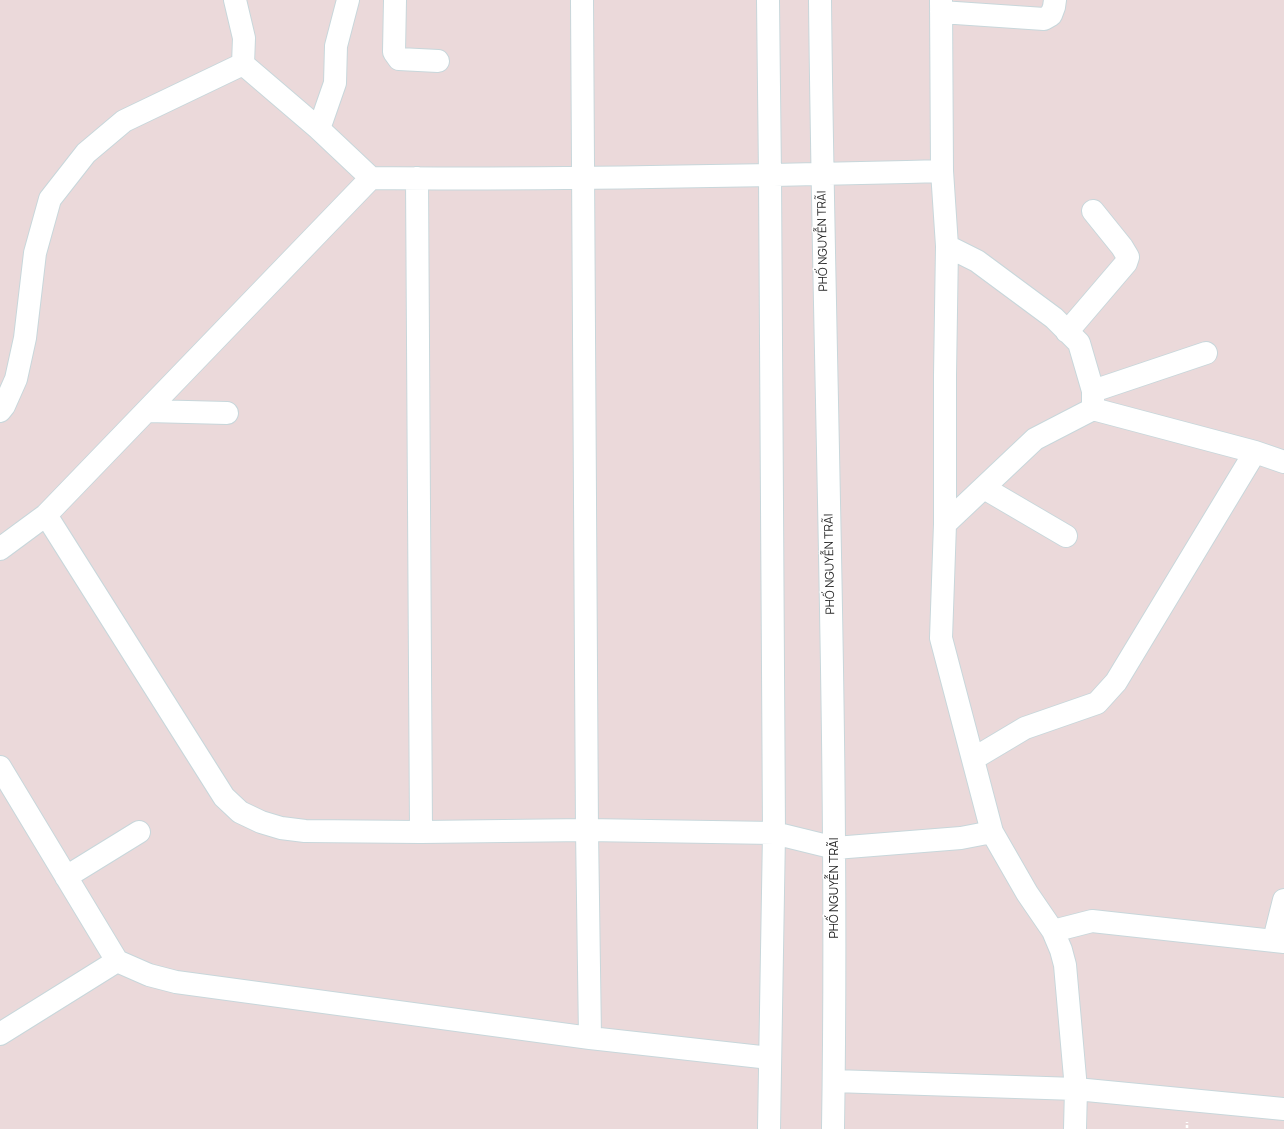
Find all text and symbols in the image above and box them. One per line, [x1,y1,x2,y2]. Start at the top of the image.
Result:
street label: PHỐ NGUYỄN TRÃI [815,190,831,292]
street label: PHỐ NGUYỄN TRÃI [822,513,838,615]
street label: PHỐ NGUYỄN TRÃI [828,838,842,938]

